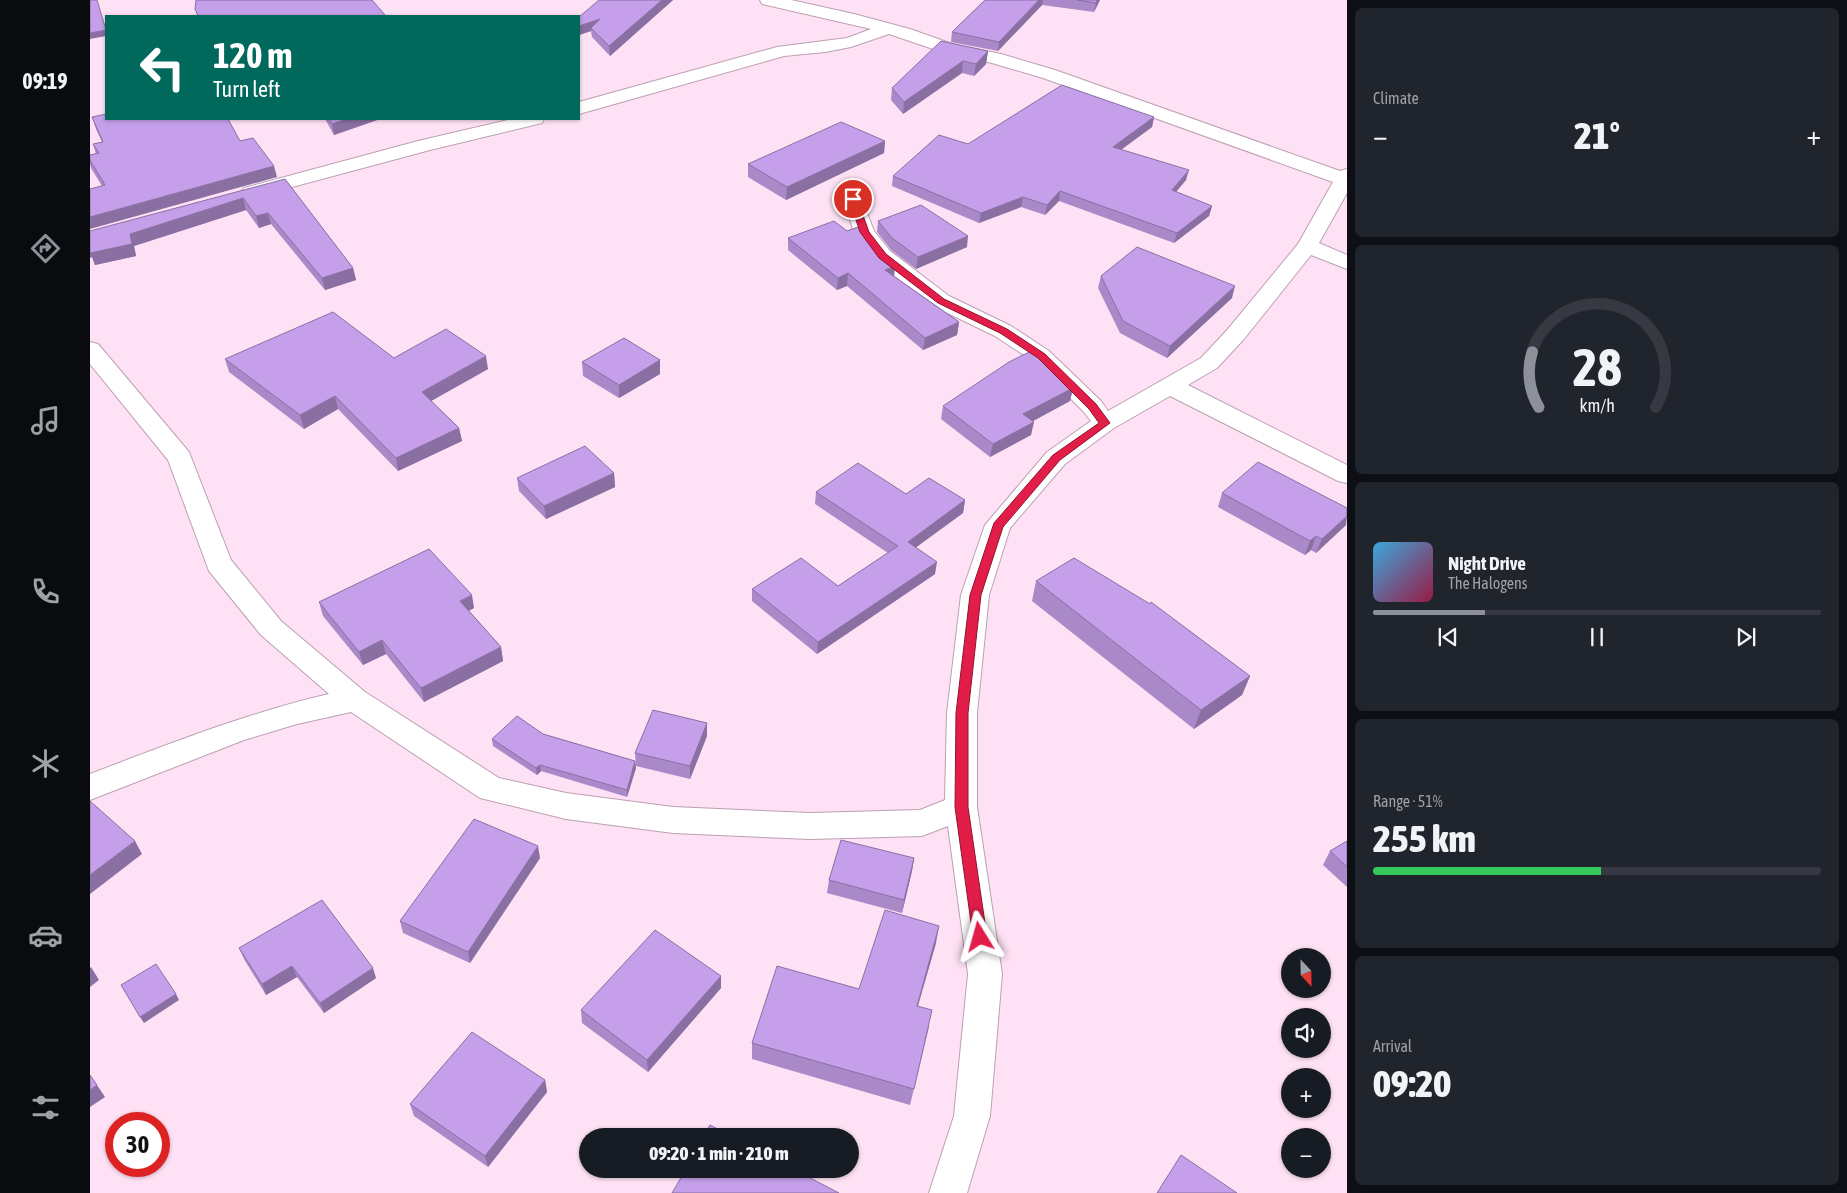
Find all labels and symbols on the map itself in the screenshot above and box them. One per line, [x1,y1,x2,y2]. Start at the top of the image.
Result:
pin [832,178,874,220]
position arrow [953,910,1005,962]
north arrow [1281,948,1331,998]
speed limit sign: 30 [105,1112,170,1177]

